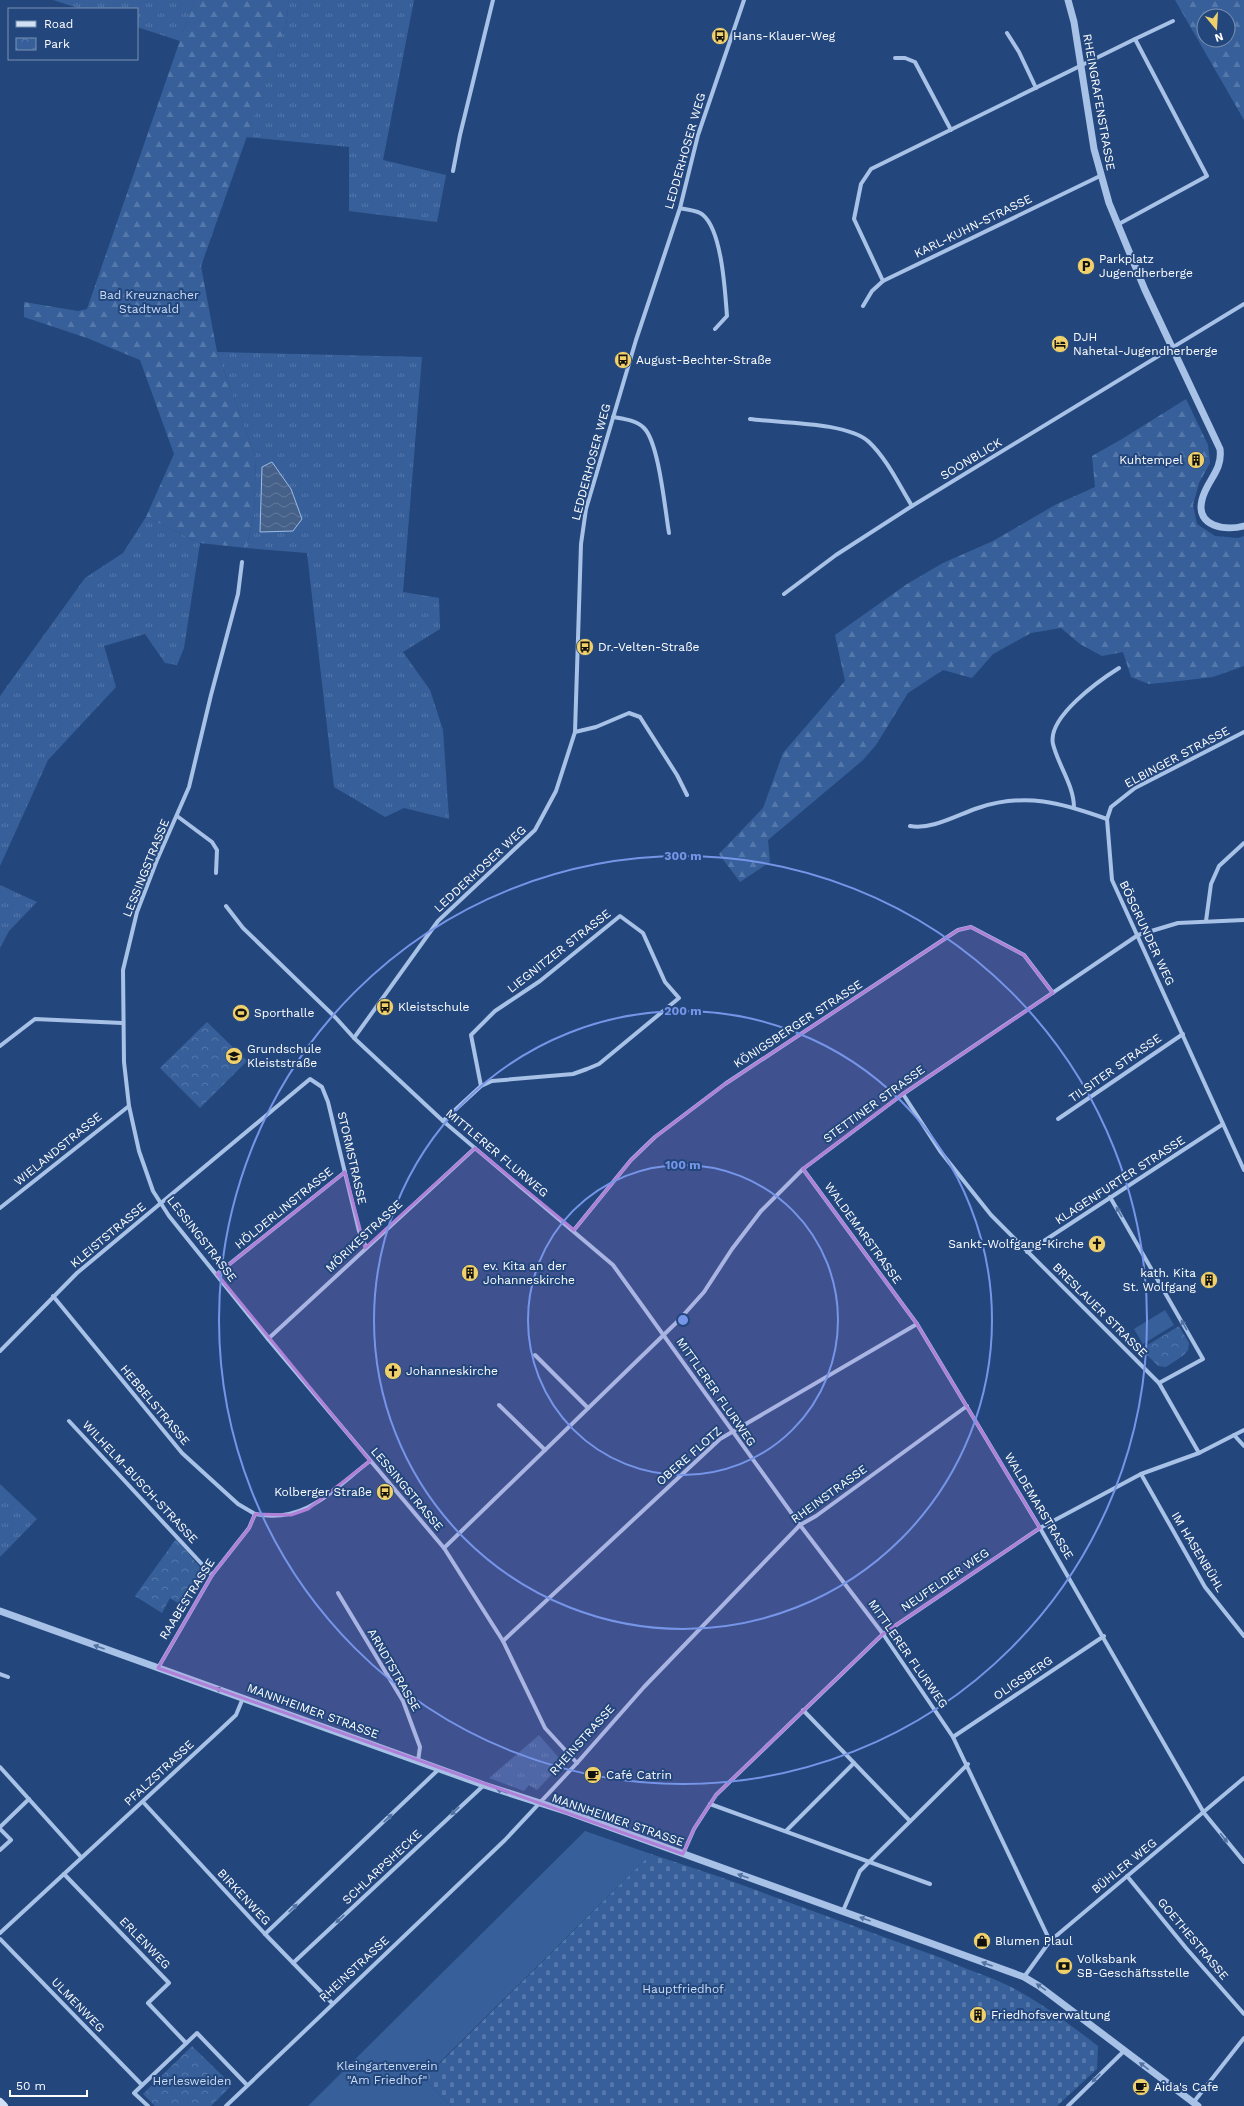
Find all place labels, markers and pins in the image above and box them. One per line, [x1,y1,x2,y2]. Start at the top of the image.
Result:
bus stop icon: Hans-Klauer-Weg [710,26,730,46]
place label: Hans-Klauer-Weg [733,29,836,43]
place label: Parkplatz Jugendherberge [1099,252,1193,280]
parking icon: Parkplatz Jugendherberge [1076,256,1096,276]
place label: DJH Nahetal-Jugendherberge [1073,330,1218,358]
hotel icon: DJH Nahetal-Jugendherberge [1050,334,1070,354]
bus stop icon: August-Bechter-Straße [613,350,633,370]
place label: August-Bechter-Straße [636,353,772,367]
building icon: Kuhtempel [1186,450,1206,470]
place label: Kuhtempel [1119,453,1183,467]
bus stop icon: Dr.-Velten-Straße [575,637,595,657]
place label: Dr.-Velten-Straße [598,640,700,654]
bus stop icon: Kleistschule [375,997,395,1017]
place label: Kleistschule [398,1000,470,1014]
sports icon: Sporthalle [231,1003,251,1023]
place label: Sporthalle [254,1006,314,1020]
place label: Grundschule Kleiststraße [247,1042,321,1070]
school or university icon: Grundschule Kleiststraße [224,1046,244,1066]
church icon: Sankt-Wolfgang-Kirche [1087,1234,1107,1254]
place label: Sankt-Wolfgang-Kirche [948,1237,1084,1251]
place label: ev. Kita an der Johanneskirche [483,1259,575,1287]
building icon: ev. Kita an der Johanneskirche [460,1263,480,1283]
place label: kath. Kita St. Wolfgang [1123,1266,1197,1294]
building icon: kath. Kita St. Wolfgang [1199,1270,1219,1290]
centre of rings [676,1313,690,1327]
church icon: Johanneskirche [383,1361,403,1381]
place label: Johanneskirche [406,1364,498,1378]
bus stop icon: Kolberger Straße [375,1482,395,1502]
place label: Kolberger Straße [274,1485,372,1499]
cafe icon: Café Catrin [583,1765,603,1785]
place label: Café Catrin [606,1768,672,1782]
shop icon: Blumen Plaul [972,1931,992,1951]
place label: Blumen Plaul [995,1934,1073,1948]
place label: Volksbank SB-Geschäftsstelle [1077,1952,1190,1980]
bank icon: Volksbank SB-Geschäftsstelle [1054,1956,1074,1976]
building icon: Friedhofsverwaltung [968,2005,988,2025]
place label: Friedhofsverwaltung [991,2008,1111,2022]
cafe icon: Aida's Cafe [1131,2077,1151,2097]
place label: Aida's Cafe [1154,2080,1218,2094]

